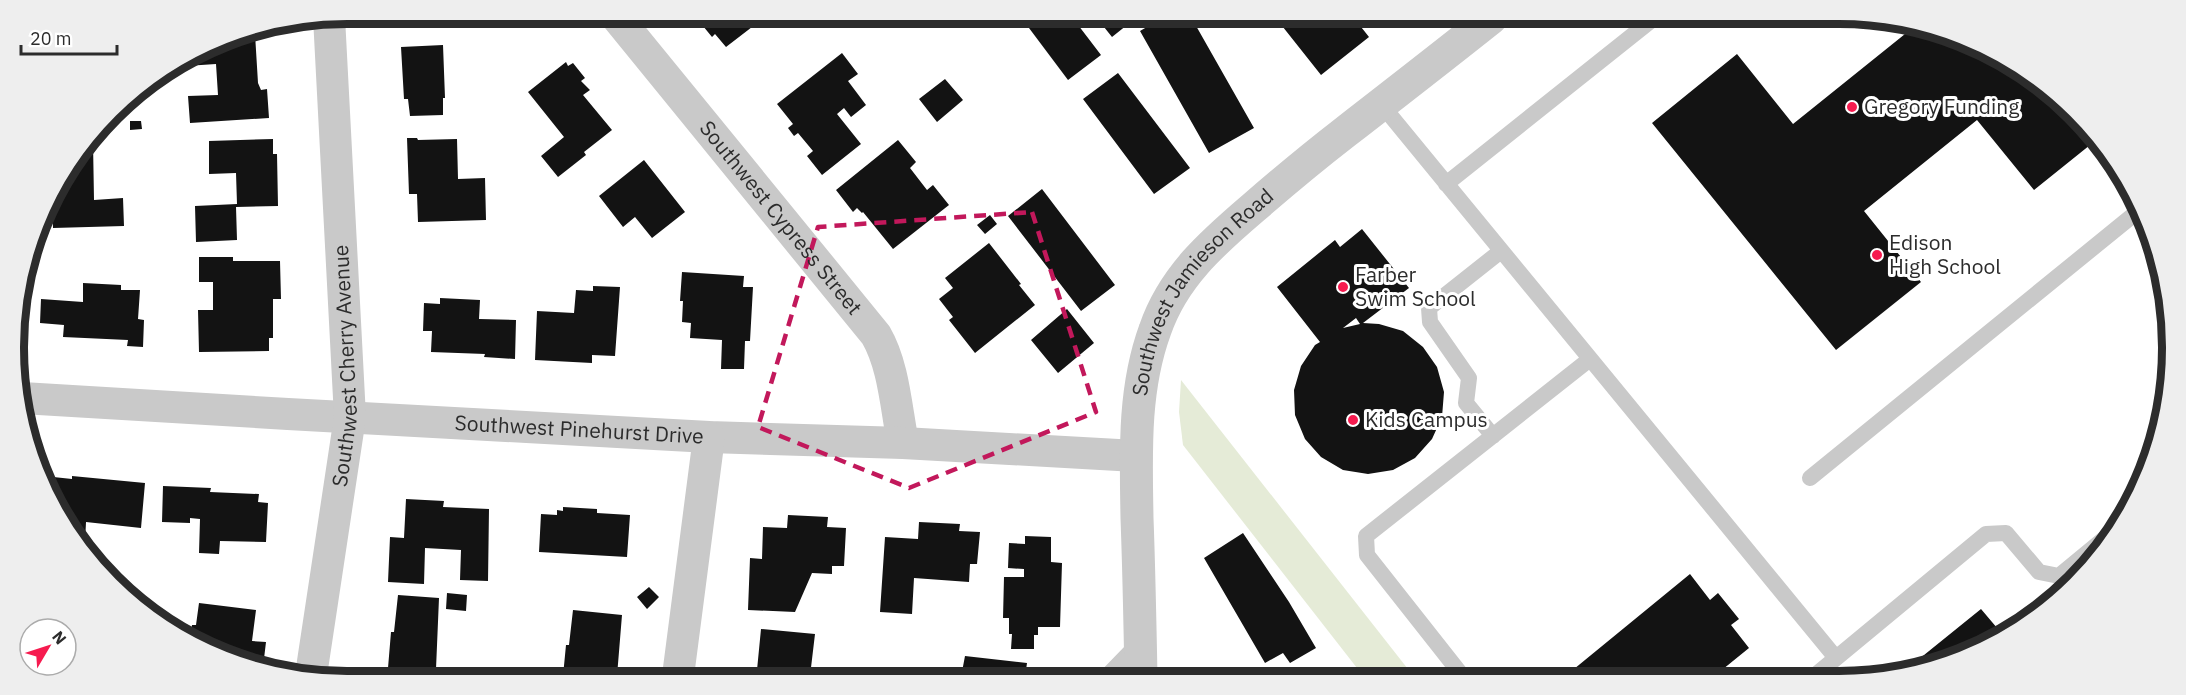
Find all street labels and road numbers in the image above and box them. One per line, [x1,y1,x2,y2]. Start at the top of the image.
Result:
street label: Southwest Cypress Street [694,114,869,320]
street label: Southwest Jamieson Road [1125,182,1279,398]
street label: Southwest Cherry Avenue [325,244,363,489]
street label: Southwest Pinehurst Drive [454,408,704,450]

